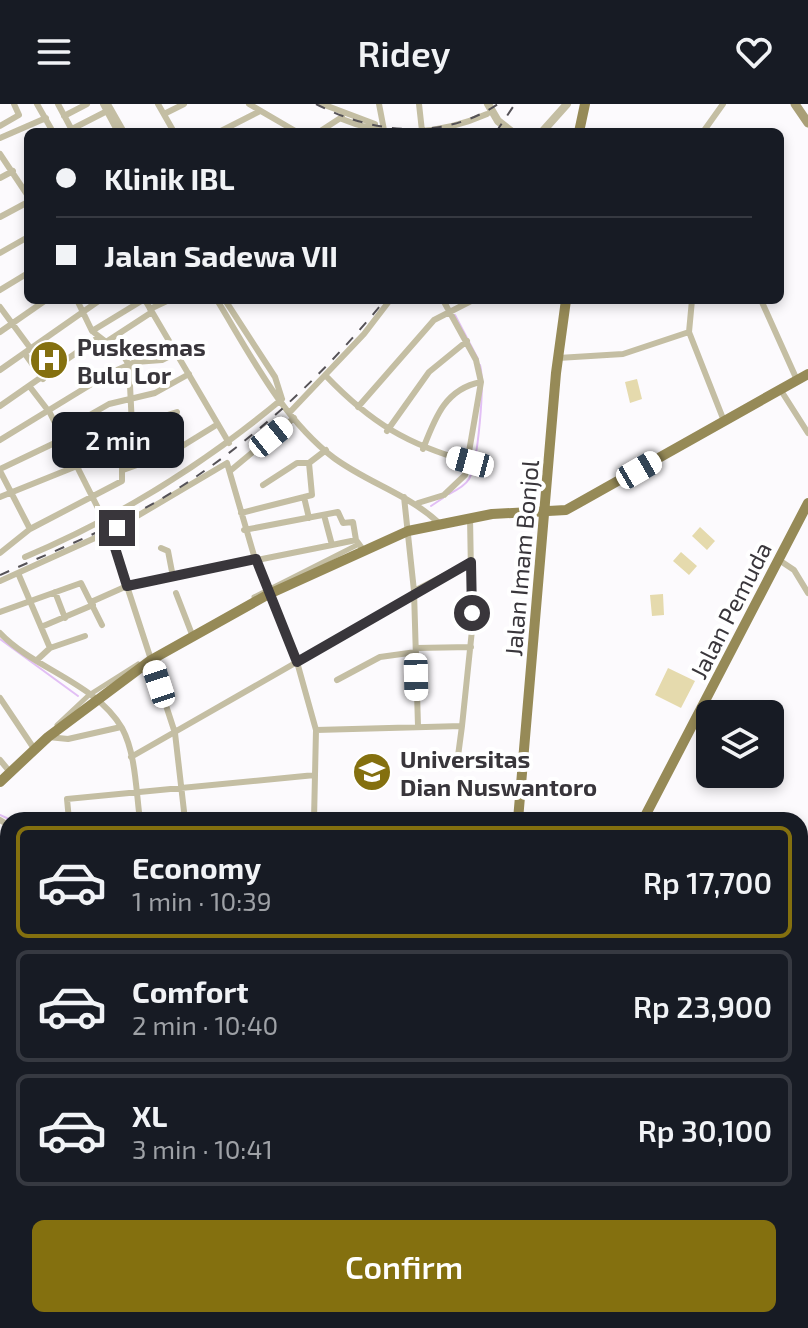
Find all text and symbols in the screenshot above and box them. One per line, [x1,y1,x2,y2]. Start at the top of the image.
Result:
icon: menu [32,30,76,74]
icon: heart [732,30,776,74]
text: Ridey [357,31,451,74]
text: Klinik IBL [104,160,235,196]
text: Jalan Sadewa VII [104,237,338,273]
place label: Puskesmas Bulu Lor [77,332,206,389]
hospital icon: Puskesmas Bulu Lor [28,339,70,381]
callout: 2 min [51,412,183,468]
car [245,413,297,461]
text: 2 min [85,424,151,455]
car [444,444,496,480]
car [612,448,666,492]
street label: Jalan Imam Bonjol [498,459,544,657]
route end [99,510,135,546]
street label: Jalan Pemuda [683,537,777,683]
route start [454,595,490,631]
car [404,653,428,701]
car [140,657,178,711]
map controls [696,700,784,788]
button: layers [696,700,784,788]
place label: Universitas Dian Nuswantoro [400,744,597,801]
school or university icon: Universitas Dian Nuswantoro [351,751,393,793]
icon: car [36,846,108,918]
text: Economy [132,849,261,885]
text: Rp 17,700 [643,864,772,900]
text: 1 min · 10:39 [132,885,272,916]
icon: car [36,970,108,1042]
text: Comfort [132,973,249,1009]
text: Rp 23,900 [633,988,772,1024]
text: 2 min · 10:40 [132,1009,278,1040]
icon: car [36,1094,108,1166]
text: XL [132,1097,167,1133]
text: Rp 30,100 [638,1112,772,1148]
text: 3 min · 10:41 [132,1133,273,1164]
button: Confirm [32,1220,776,1312]

